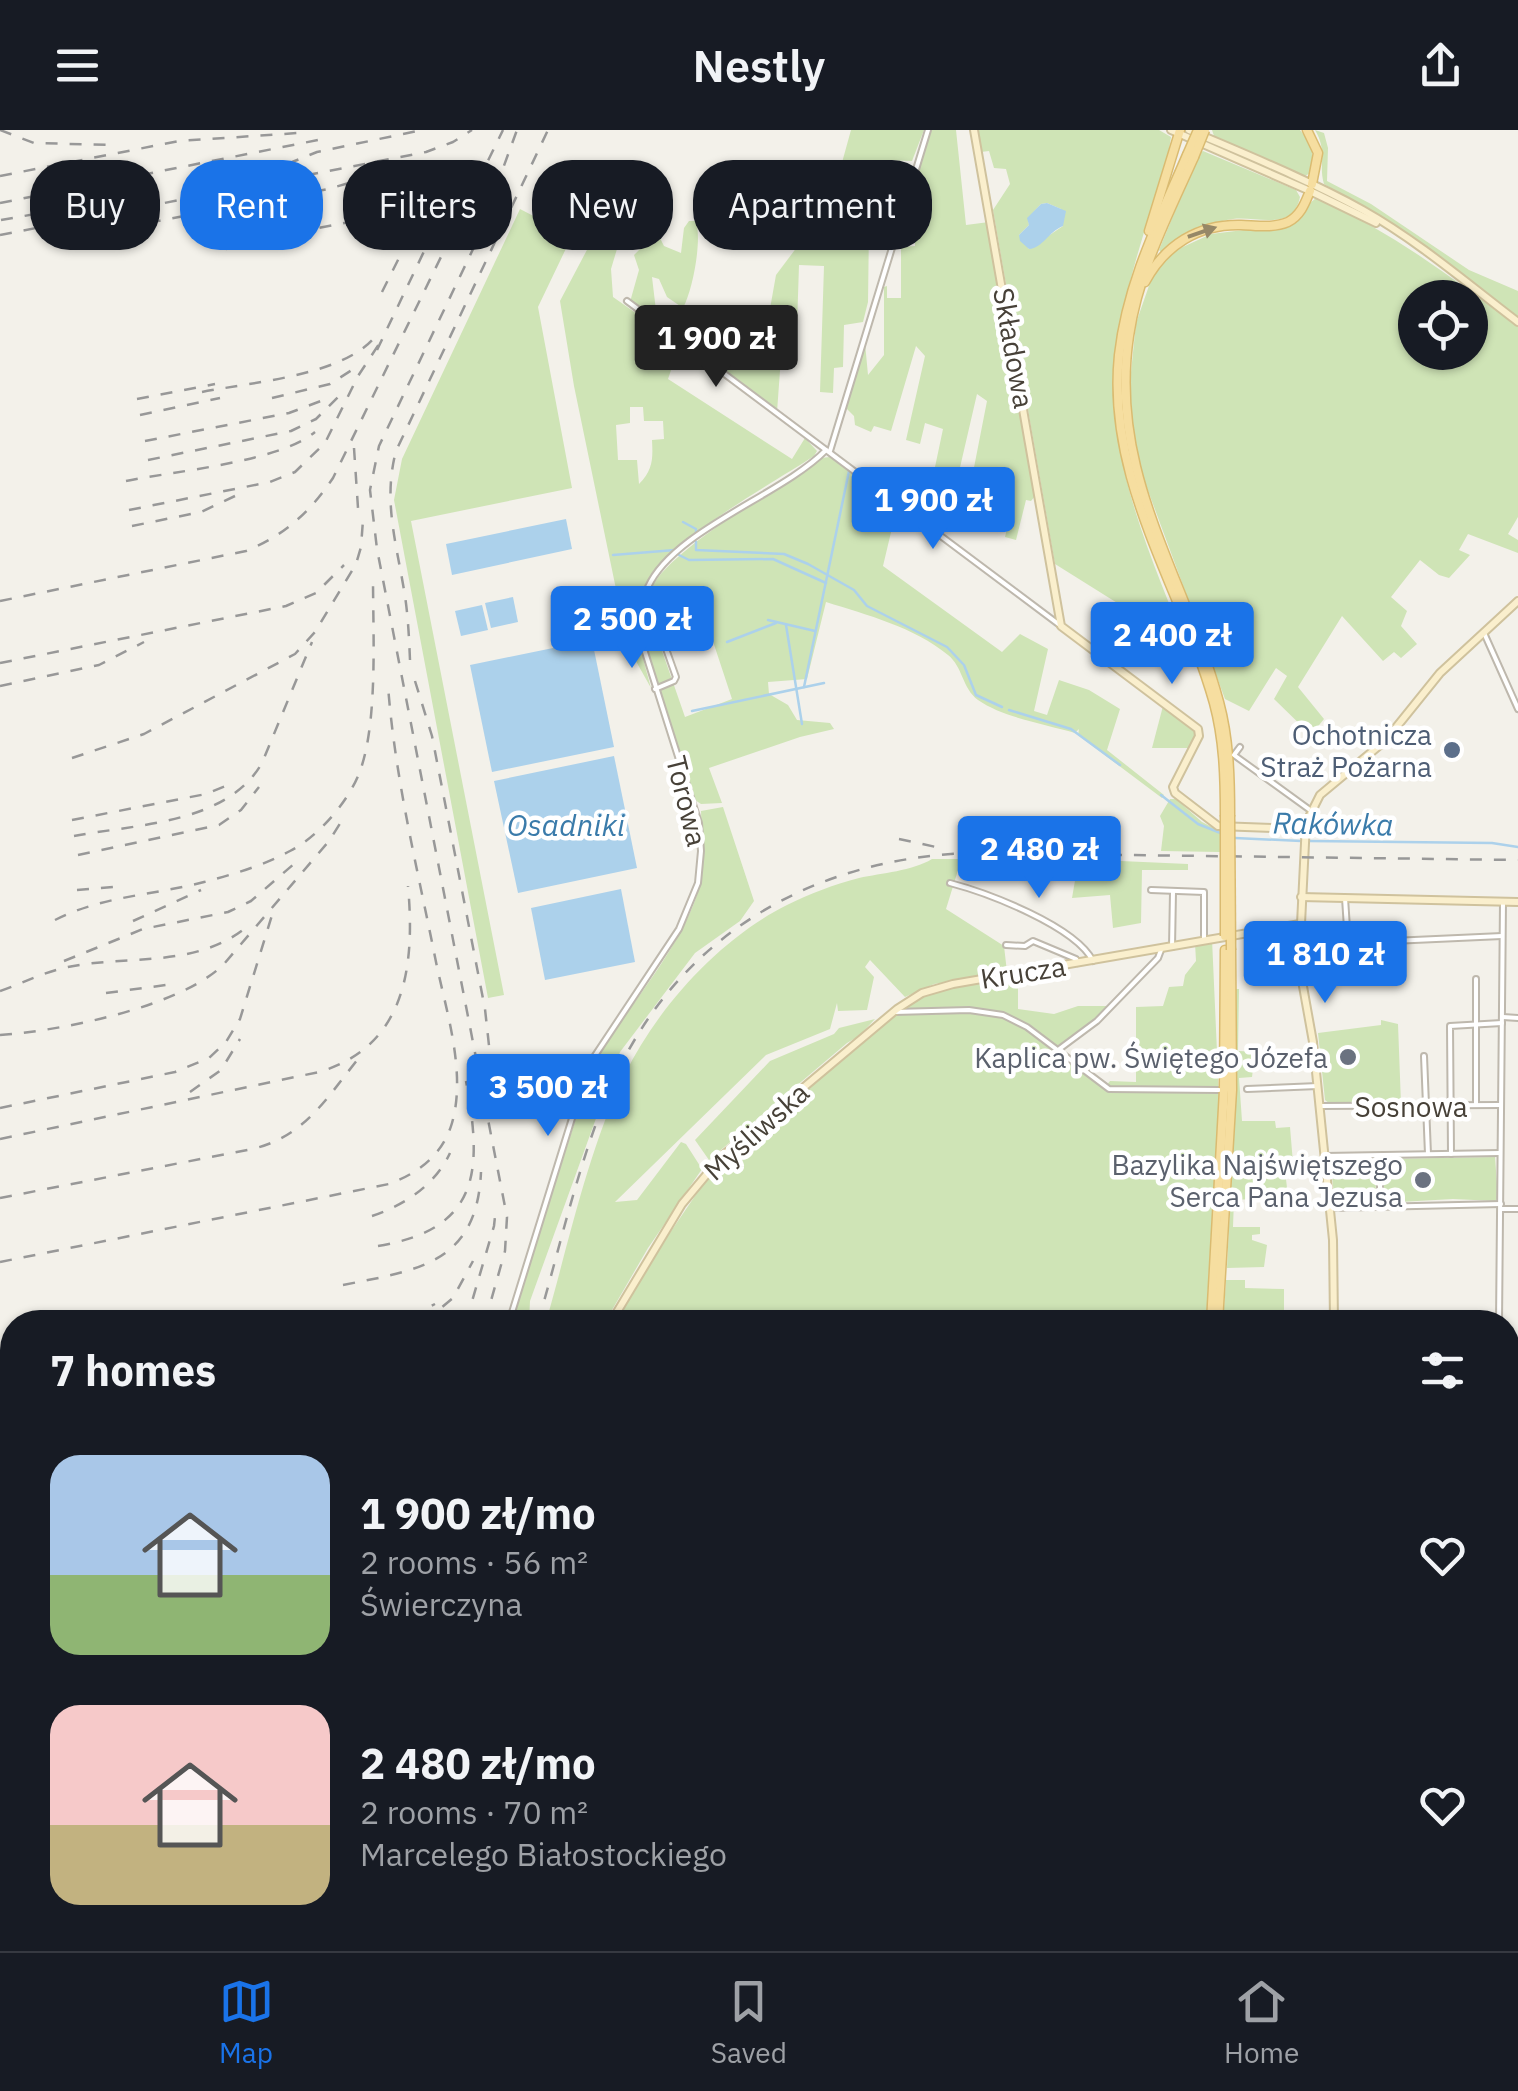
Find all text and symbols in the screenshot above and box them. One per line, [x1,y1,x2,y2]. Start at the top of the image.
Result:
text: Nestly [693,36,825,94]
icon: menu [50,38,105,93]
icon: share [1413,38,1468,93]
chip: Buy [30,160,160,250]
chip: Rent [180,160,323,250]
chip: Filters [343,160,512,250]
chip: New [532,160,673,250]
chip: Apartment [693,160,932,250]
one-way arrow [1187,224,1217,239]
map controls [1398,280,1488,370]
button: locate [1398,280,1488,370]
street label: Składowa [985,285,1043,411]
pin: 1 900 zł [613,305,819,390]
text: 1 900 zł [657,316,775,358]
pin: 1 900 zł [830,467,1036,552]
text: 1 900 zł [874,478,992,520]
pin: 2 500 zł [529,586,735,671]
text: 2 500 zł [573,597,691,639]
pin: 2 400 zł [1069,602,1275,687]
text: 2 400 zł [1113,613,1231,655]
place label: Ochotnicza Straż Pożarna [1260,716,1432,785]
marker: Ochotnicza Straż Pożarna [1441,739,1463,761]
street label: Torowa [658,752,716,850]
water label: Rakówka [1272,802,1394,844]
water label: Osadniki [507,805,625,844]
pin: 2 480 zł [936,816,1142,901]
text: 2 480 zł [980,827,1098,869]
pin: 1 810 zł [1222,921,1428,1006]
text: 1 810 zł [1266,932,1384,974]
street label: Krucza [978,947,1068,997]
place label: Kaplica pw. Świętego Józefa [974,1039,1328,1076]
marker: Kaplica pw. Świętego Józefa [1337,1046,1359,1068]
pin: 3 500 zł [445,1054,651,1139]
text: 3 500 zł [489,1065,607,1107]
street label: Myśliwska [695,1074,817,1188]
street label: Sosnowa [1354,1088,1468,1125]
place label: Bazylika Najświętszego Serca Pana Jezusa [1111,1146,1403,1215]
marker: Bazylika Najświętszego Serca Pana Jezusa [1412,1169,1434,1191]
text: 7 homes [50,1343,216,1398]
icon: filters [1415,1343,1470,1398]
text: 1 900 zł/mo [360,1486,596,1541]
icon: home [130,1495,250,1615]
icon: heart [1415,1528,1470,1583]
text: 2 rooms · 56 m² [360,1541,588,1583]
text: Świerczyna [360,1583,523,1625]
text: 2 480 zł/mo [360,1736,596,1791]
icon: home [130,1745,250,1865]
icon: heart [1415,1778,1470,1833]
text: 2 rooms · 70 m² [360,1791,588,1833]
text: Marcelego Białostockiego [360,1833,727,1875]
tab: Map [219,1974,274,2071]
tab: Saved [711,1974,787,2071]
tab: Home [1224,1974,1299,2071]

